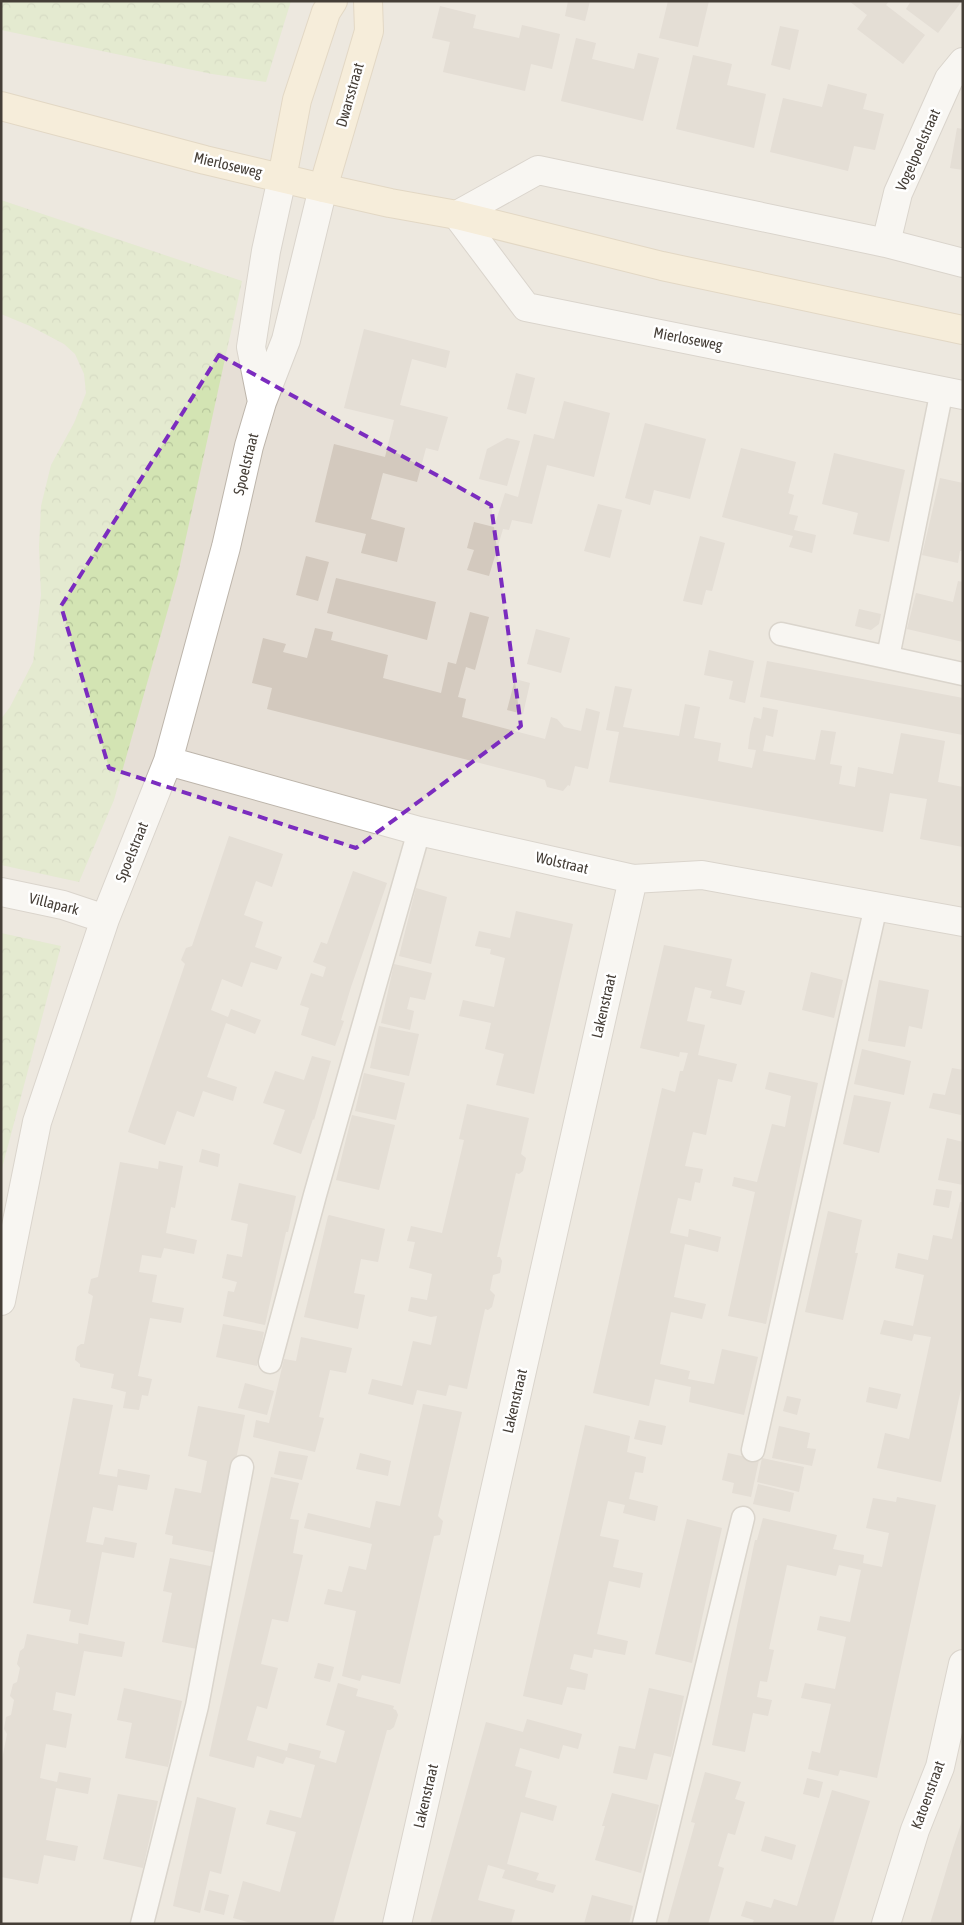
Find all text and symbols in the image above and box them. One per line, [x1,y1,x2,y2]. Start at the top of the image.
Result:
street label: Dwarsstraat [332,61,367,129]
street label: Vogelpoelstraat [892,106,943,193]
street label: Mierloseweg [192,148,264,181]
street label: Mierloseweg [652,324,724,354]
street label: Spoelstraat [230,431,261,497]
street label: Spoelstraat [112,819,151,884]
street label: Wolstraat [534,848,590,877]
street label: Villapark [27,889,81,918]
street label: Lakenstraat [588,972,619,1040]
street label: Lakenstraat [499,1367,530,1435]
street label: Katoenstraat [907,1758,948,1831]
street label: Lakenstraat [410,1762,441,1830]

